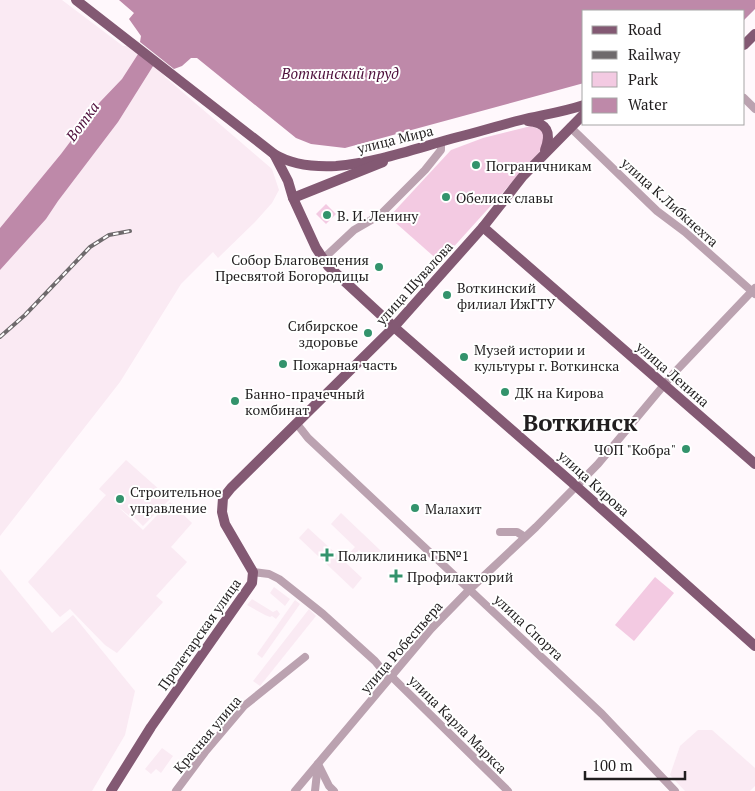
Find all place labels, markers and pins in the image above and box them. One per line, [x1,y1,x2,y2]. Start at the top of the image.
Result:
place label: Пограничникам [486,156,592,175]
marker: Пограничникам [470,159,482,171]
place label: Обелиск славы [456,188,553,207]
marker: Обелиск славы [440,191,452,203]
place label: В. И. Ленину [337,206,419,225]
marker: В. И. Ленину [321,209,333,221]
place label: Собор Благовещения Пресвятой Богородицы [215,250,369,285]
marker: Собор Благовещения Пресвятой Богородицы [373,261,385,273]
place label: Воткинский филиал ИжГТУ [457,278,556,313]
marker: Воткинский филиал ИжГТУ [441,289,453,301]
place label: Сибирское здоровье [288,316,358,351]
marker: Сибирское здоровье [362,327,374,339]
place label: Музей истории и культуры г. Воткинска [474,340,619,375]
marker: Музей истории и культуры г. Воткинска [458,351,470,363]
place label: Пожарная часть [293,355,397,374]
marker: Пожарная часть [277,358,289,370]
place label: ДК на Кирова [515,383,604,402]
place label: Банно-прачечный комбинат [245,384,365,419]
marker: ДК на Кирова [499,386,511,398]
marker: Банно-прачечный комбинат [229,395,241,407]
place label: ЧОП "Кобра" [594,440,676,459]
marker: ЧОП "Кобра" [680,443,692,455]
place label: Строительное управление [129,482,222,517]
marker: Строительное управление [114,493,126,505]
place label: Малахит [425,499,482,518]
marker: Малахит [409,502,421,514]
place label: Поликлиника ГБ№1 [338,546,469,565]
marker: Поликлиника ГБ№1 [320,548,334,562]
place label: Профилакторий [407,567,514,586]
marker: Профилакторий [389,569,403,583]

